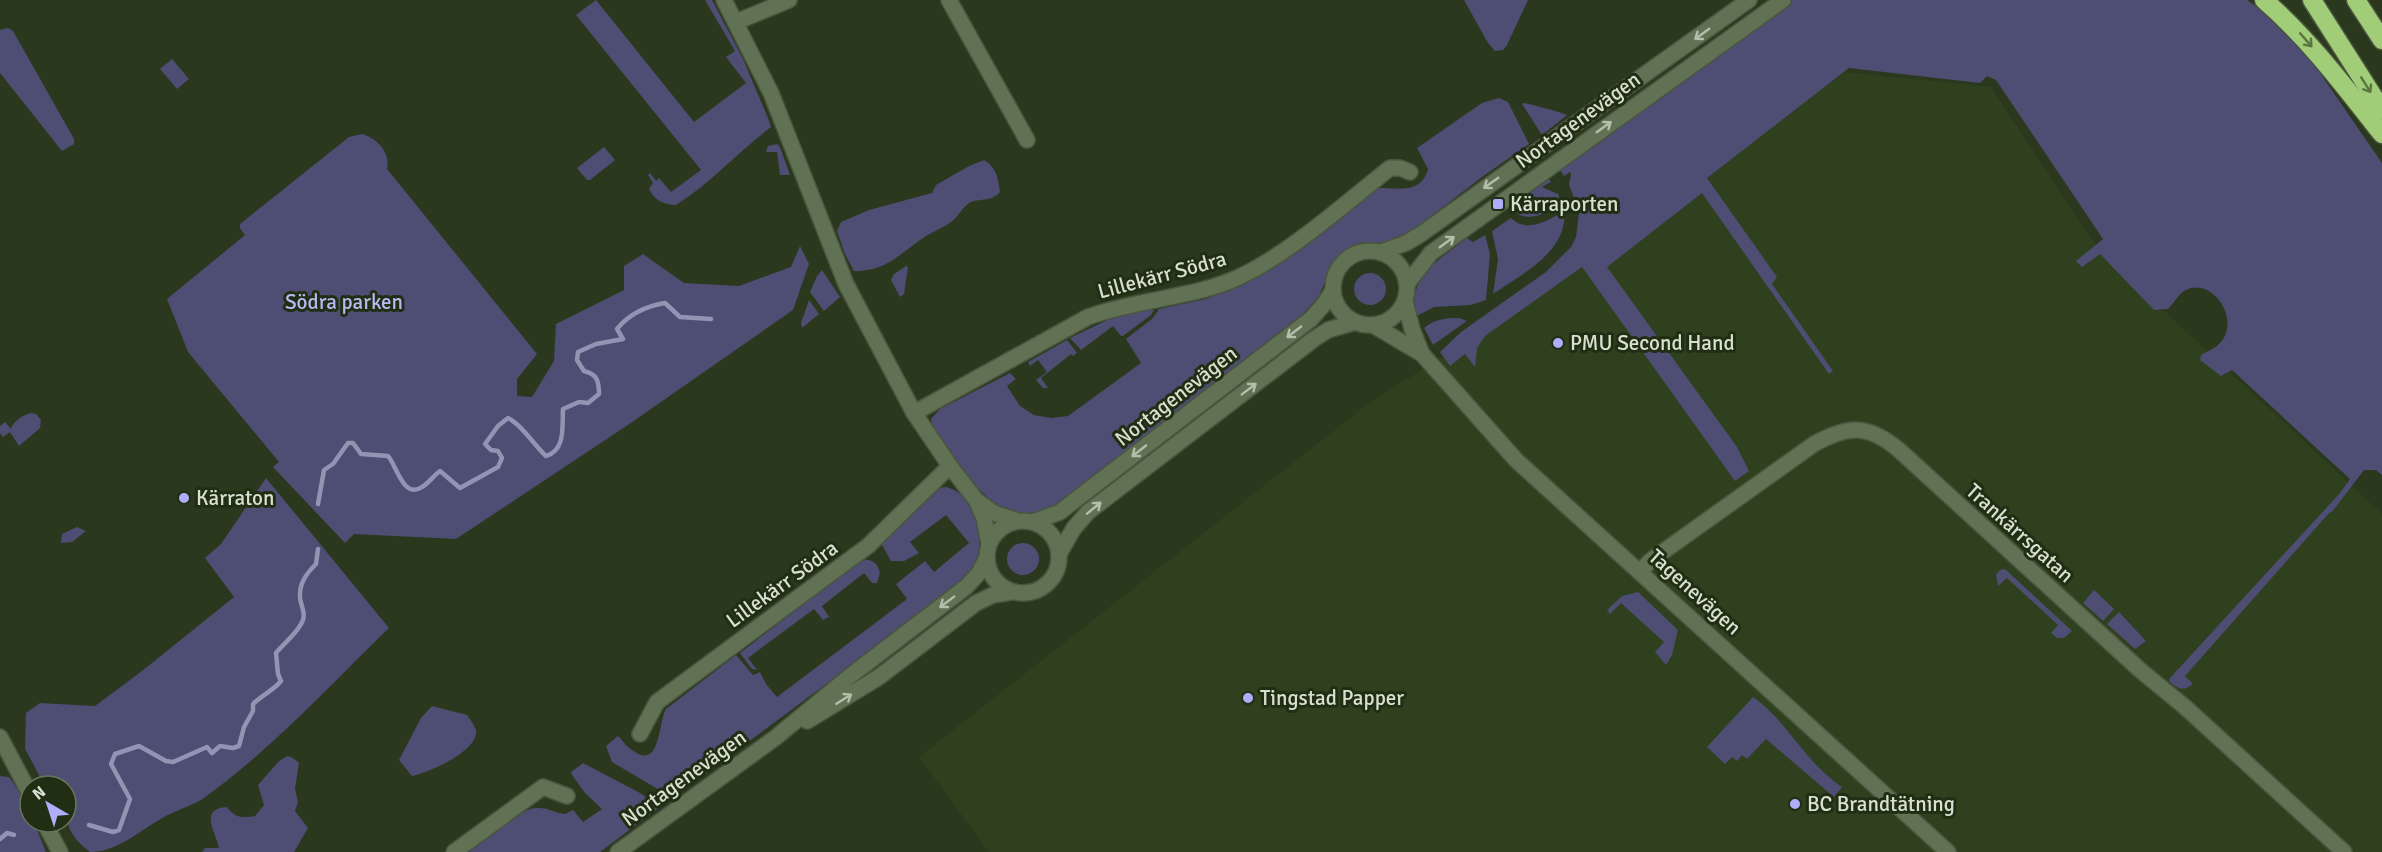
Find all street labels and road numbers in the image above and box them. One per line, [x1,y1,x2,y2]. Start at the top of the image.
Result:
street label: Nortagenevägen [1511,66,1645,174]
street label: Lillekärr Södra [1095,245,1229,305]
street label: Nortagenevägen [1110,340,1242,452]
street label: Trankärrsgatan [1961,478,2079,588]
street label: Lillekärr Södra [721,535,843,633]
street label: Tagenevägen [1643,544,1747,640]
street label: Nortagenevägen [617,724,751,832]

